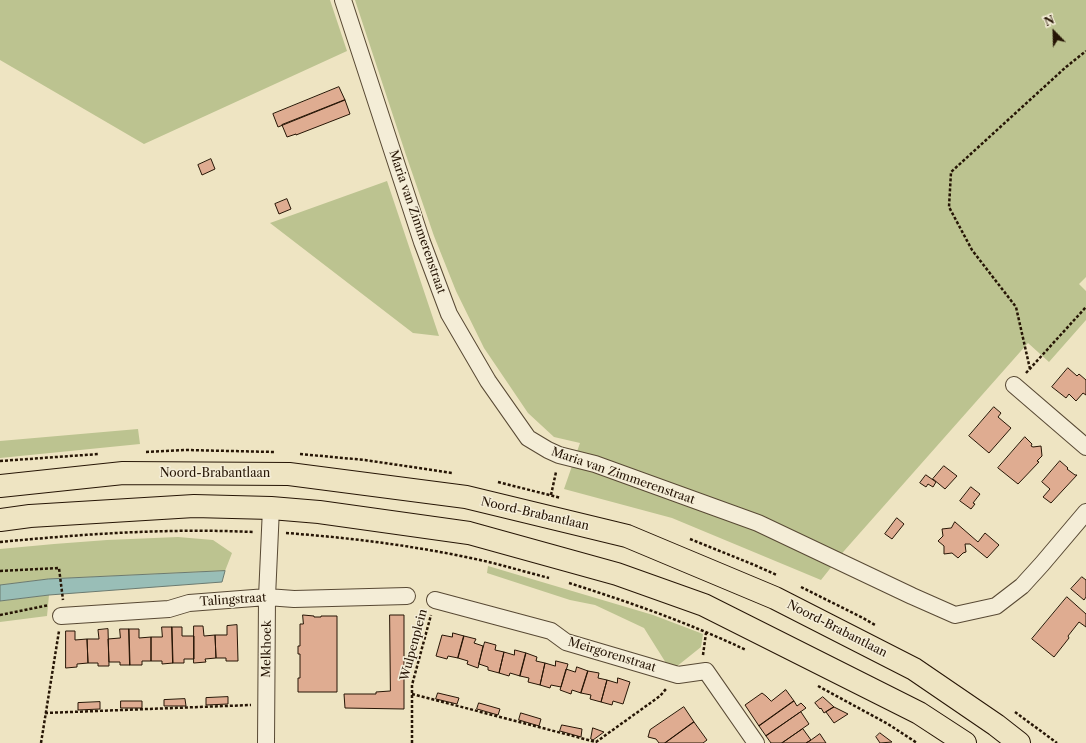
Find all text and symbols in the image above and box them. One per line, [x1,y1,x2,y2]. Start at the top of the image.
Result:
north arrow [1034,12,1074,52]
text: N [1042,13,1056,29]
street label: Maria van Zimmerenstraat [386,148,448,296]
street label: Maria van Zimmerenstraat [549,445,697,507]
street label: Noord-Brabantlaan [160,467,270,481]
street label: Noord-Brabantlaan [479,495,591,533]
street label: Talingstraat [199,590,267,610]
street label: Noord-Brabantlaan [784,597,890,661]
street label: Wulpenplein [397,607,431,683]
street label: Melkhoek [259,620,275,678]
street label: Meirgorenstraat [566,635,658,675]

